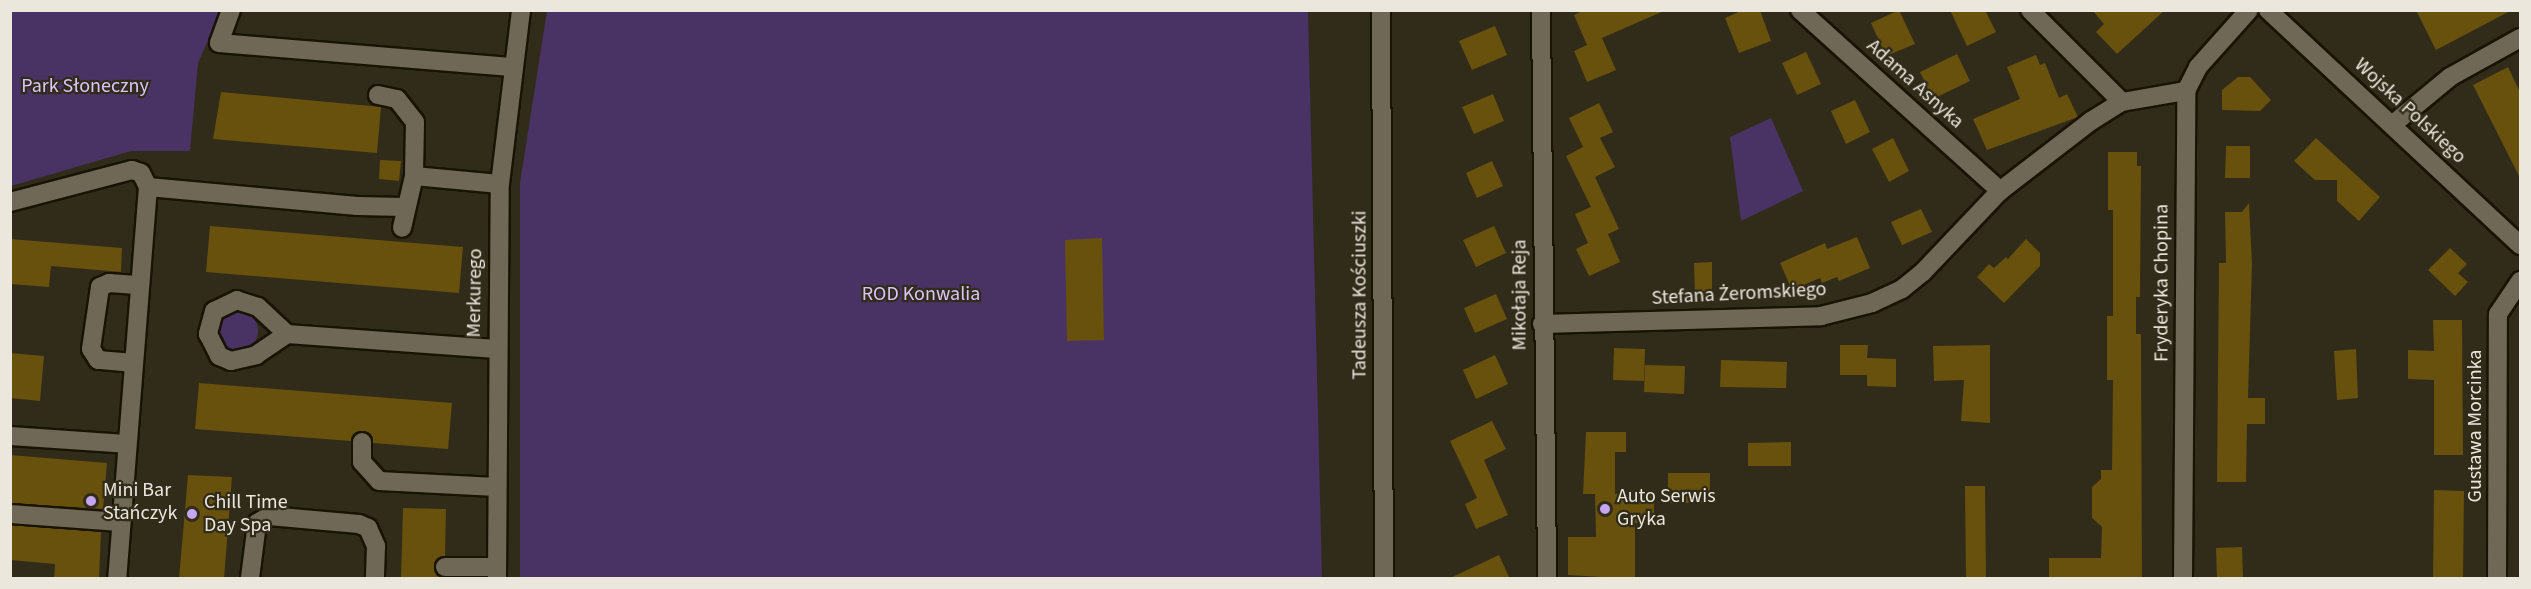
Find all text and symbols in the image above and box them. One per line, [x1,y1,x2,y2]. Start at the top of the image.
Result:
street label: Adama Asnyka [1861,34,1969,134]
street label: Wojska Polskiego [2349,53,2471,169]
park label: Park Słoneczny [21,74,149,98]
street label: Fryderyka Chopina [2150,204,2174,362]
street label: Tadeusza Kościuszki [1348,211,1372,379]
street label: Mikołaja Reja [1508,239,1532,351]
street label: Merkurego [462,248,488,338]
street label: Stefana Żeromskiego [1651,277,1827,311]
park label: ROD Konwalia [862,282,980,306]
street label: Gustawa Morcinka [2463,350,2487,502]
place label: Mini Bar Stańczyk [103,478,177,525]
place label: Auto Serwis Gryka [1617,485,1716,532]
place label: Chill Time Day Spa [204,490,288,537]
marker: Mini Bar Stańczyk [84,494,98,508]
marker: Auto Serwis Gryka [1598,502,1612,516]
marker: Chill Time Day Spa [185,507,199,521]

